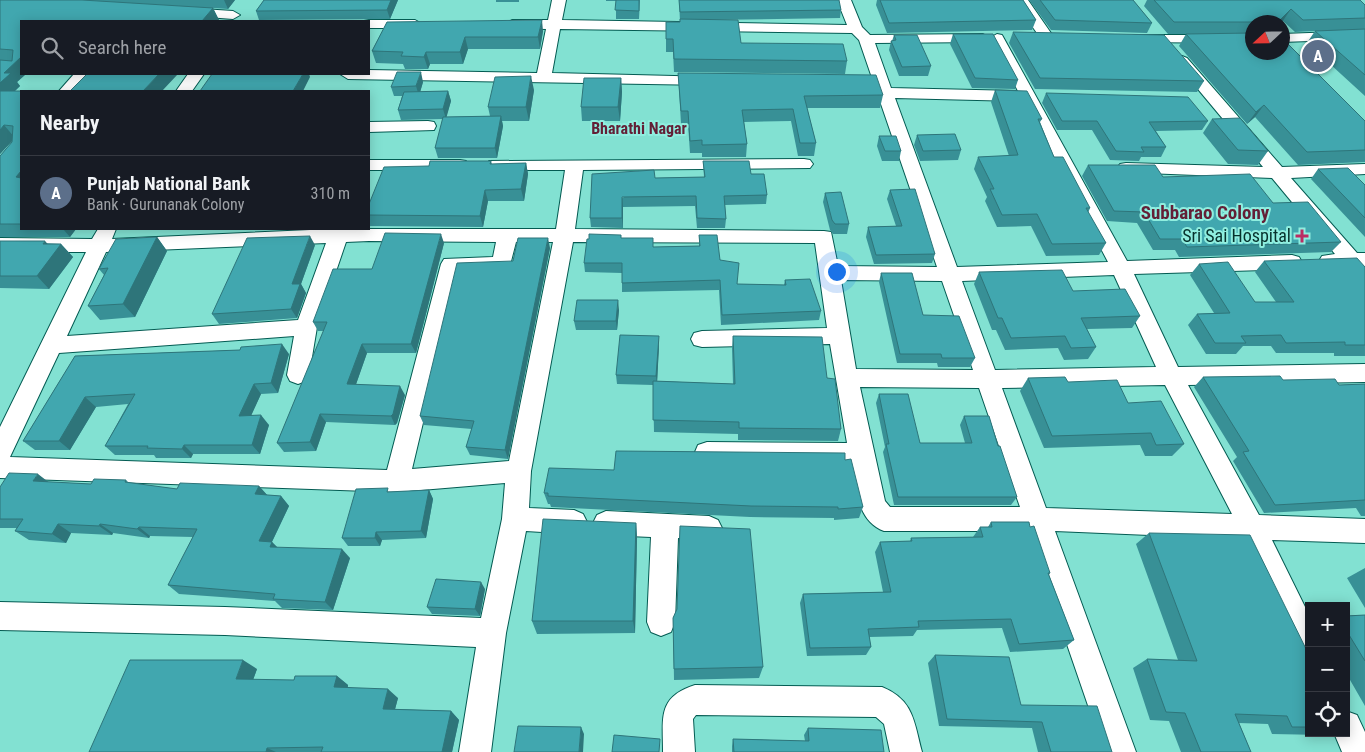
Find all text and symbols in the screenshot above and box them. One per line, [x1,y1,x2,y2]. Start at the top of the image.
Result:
north arrow [1245,15,1290,60]
search box [20,20,370,75]
icon: search [38,34,66,62]
text: Search here [78,36,166,59]
pin: A [1302,37,1334,75]
text: Nearby [40,111,99,135]
district label: Bharathi Nagar [591,119,687,138]
text: Punjab National Bank [87,172,250,195]
text: A [51,184,61,203]
text: 310 m [311,184,350,203]
text: Bank · Gurunanak Colony [87,195,244,214]
district label: Subbarao Colony [1141,201,1270,224]
place label: Sri Sai Hospital [1182,225,1291,246]
marker: Sri Sai Hospital [1295,229,1309,243]
your location [824,259,850,285]
map controls [1305,602,1350,737]
button: + [1305,602,1350,647]
button: − [1305,647,1350,692]
button: locate [1305,692,1350,737]

